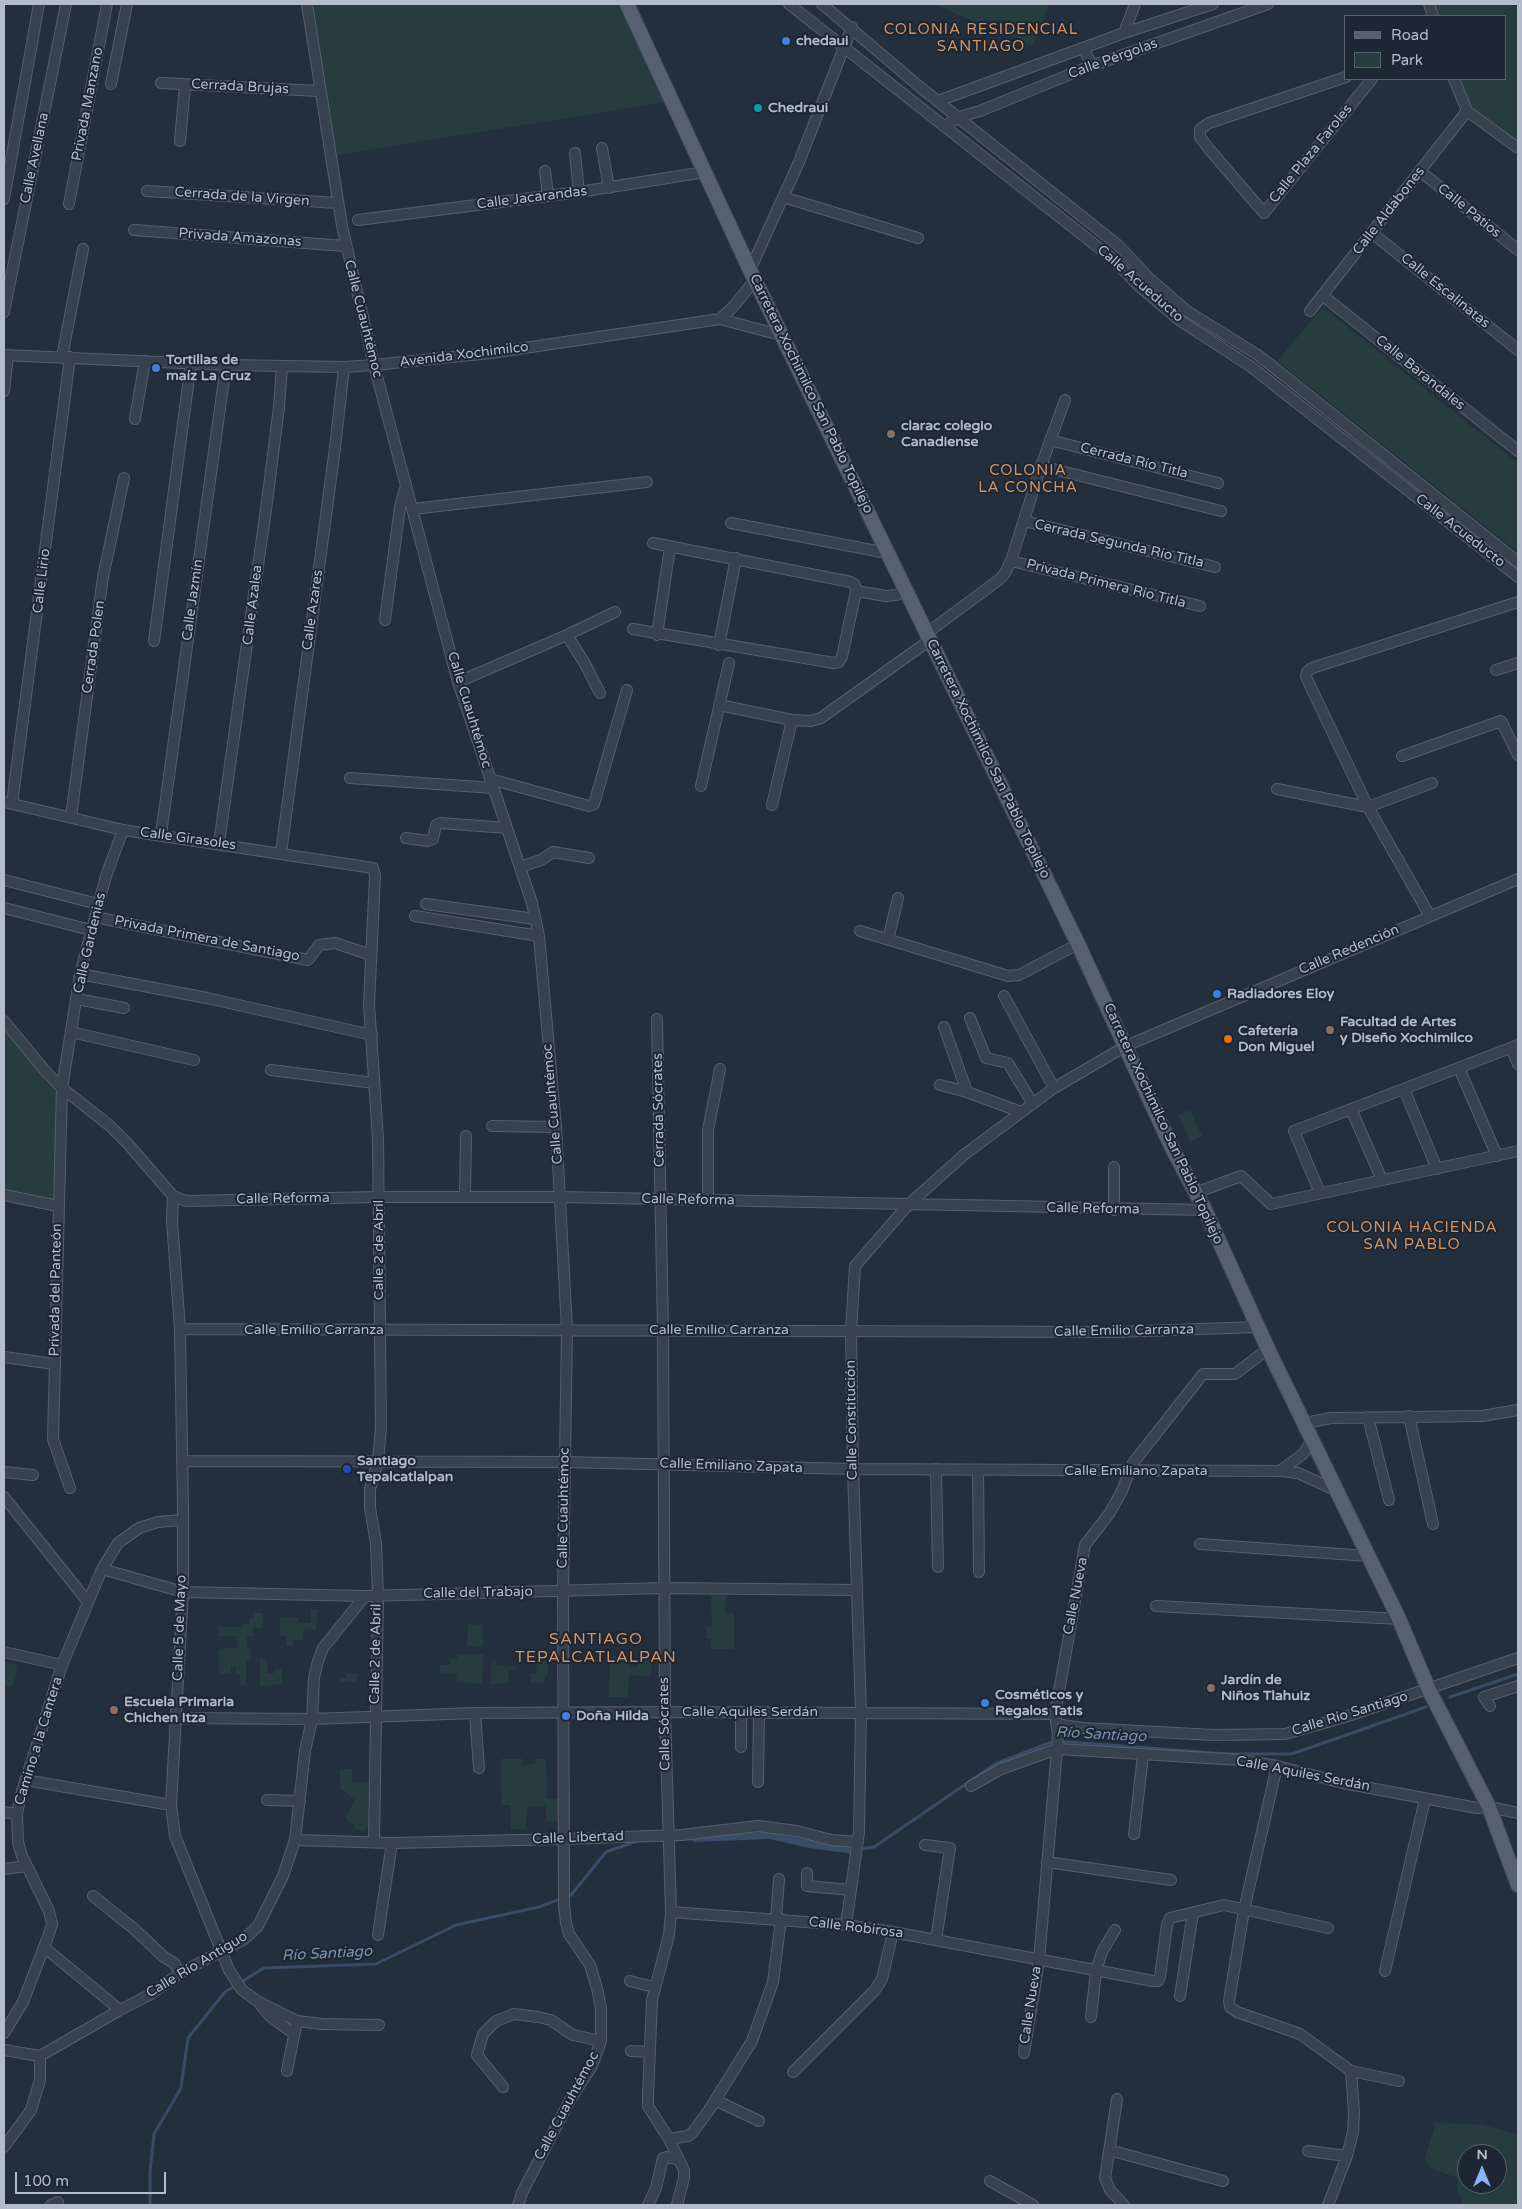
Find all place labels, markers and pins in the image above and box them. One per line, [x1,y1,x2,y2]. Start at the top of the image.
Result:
place label: chedaui [796,33,849,49]
marker: chedaui [780,35,792,47]
place label: Chedraui [768,100,828,116]
marker: Chedraui [752,102,764,114]
place label: Tortillas de maíz La Cruz [166,352,251,384]
marker: Tortillas de maíz La Cruz [150,362,162,374]
place label: clarac colegio Canadiense [901,418,992,451]
marker: clarac colegio Canadiense [885,428,897,440]
place label: Radiadores Eloy [1227,986,1334,1002]
marker: Radiadores Eloy [1211,988,1223,1000]
place label: Facultad de Artes y Diseño Xochimilco [1340,1014,1473,1046]
place label: Cafetería Don Miguel [1238,1023,1315,1056]
marker: Facultad de Artes y Diseño Xochimilco [1324,1024,1336,1036]
marker: Cafetería Don Miguel [1222,1033,1234,1045]
place label: Santiago Tepalcatlalpan [357,1453,453,1485]
marker: Santiago Tepalcatlalpan [341,1463,353,1475]
place label: Jardín de Niños Tlahuiz [1221,1672,1310,1704]
marker: Jardín de Niños Tlahuiz [1205,1682,1217,1694]
place label: Cosméticos y Regalos Tatis [995,1687,1083,1720]
place label: Escuela Primaria Chichen Itza [124,1694,234,1726]
marker: Cosméticos y Regalos Tatis [979,1697,991,1709]
marker: Escuela Primaria Chichen Itza [108,1704,120,1716]
place label: Doña Hilda [576,1708,649,1724]
marker: Doña Hilda [560,1710,572,1722]

